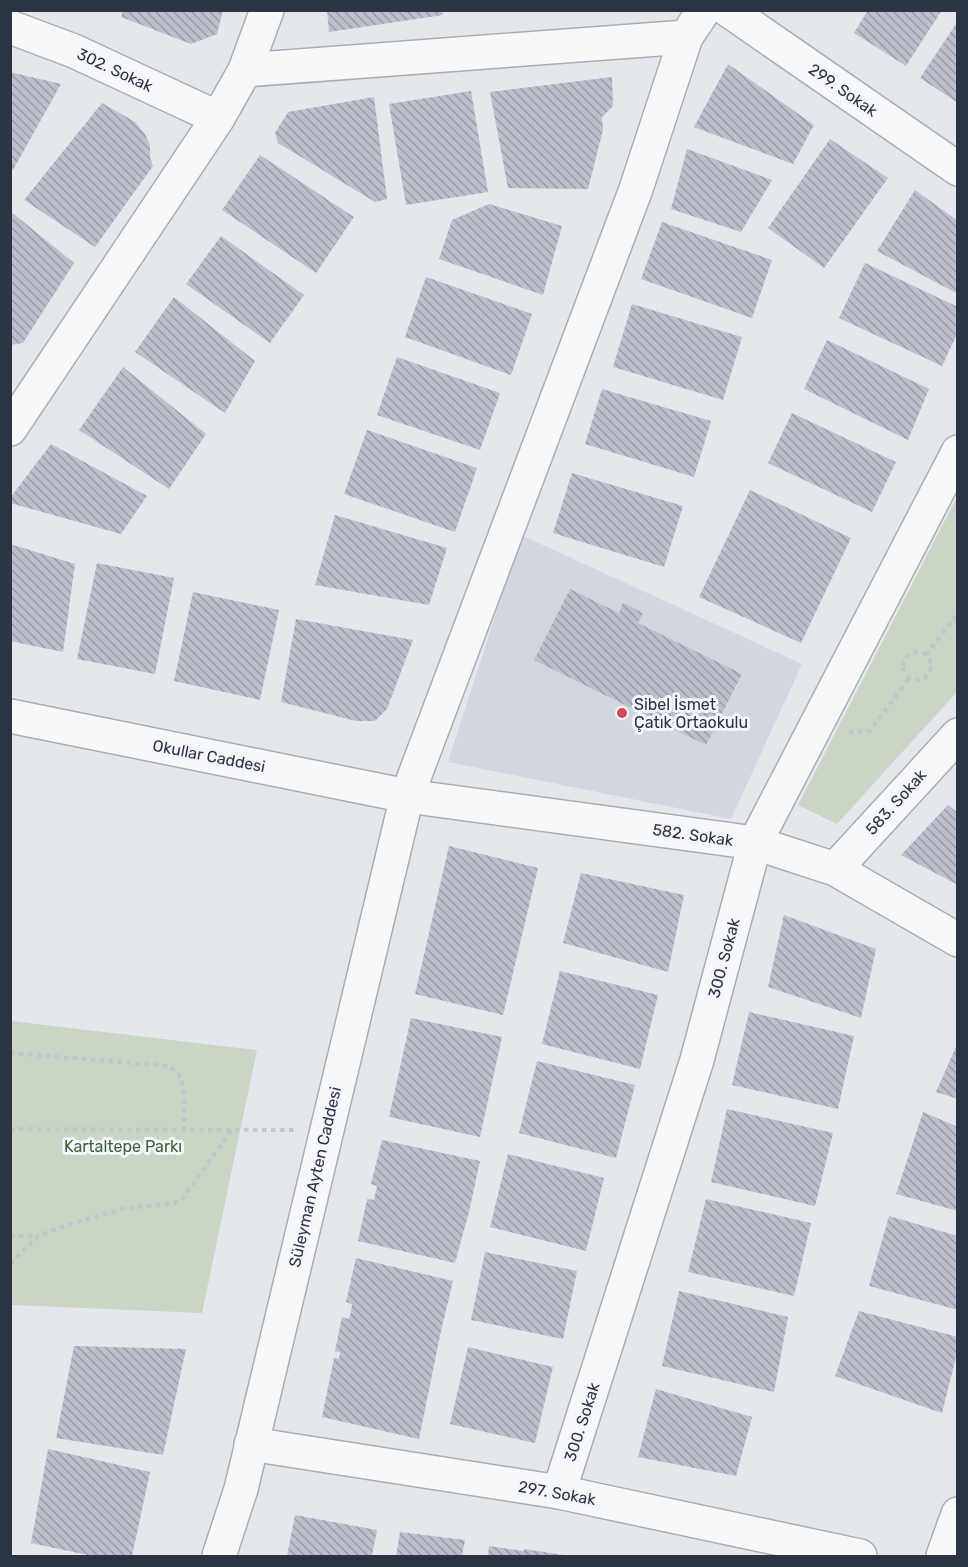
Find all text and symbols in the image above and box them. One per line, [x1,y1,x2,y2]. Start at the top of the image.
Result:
street label: 302. Sokak [74,44,157,96]
street label: 299. Sokak [805,59,882,121]
place label: Sibel İsmet Çatık Ortaokulu [634,695,748,732]
marker: Sibel İsmet Çatık Ortaokulu [615,706,629,720]
street label: Okullar Caddesi [151,736,267,776]
street label: 583. Sokak [862,765,931,839]
street label: 582. Sokak [651,820,735,850]
street label: 300. Sokak [704,915,744,1000]
street label: Süleyman Ayten Caddesi [285,1085,345,1269]
park label: Kartaltepe Parkı [64,1137,182,1156]
street label: 300. Sokak [560,1379,604,1464]
street label: 297. Sokak [517,1477,598,1509]

